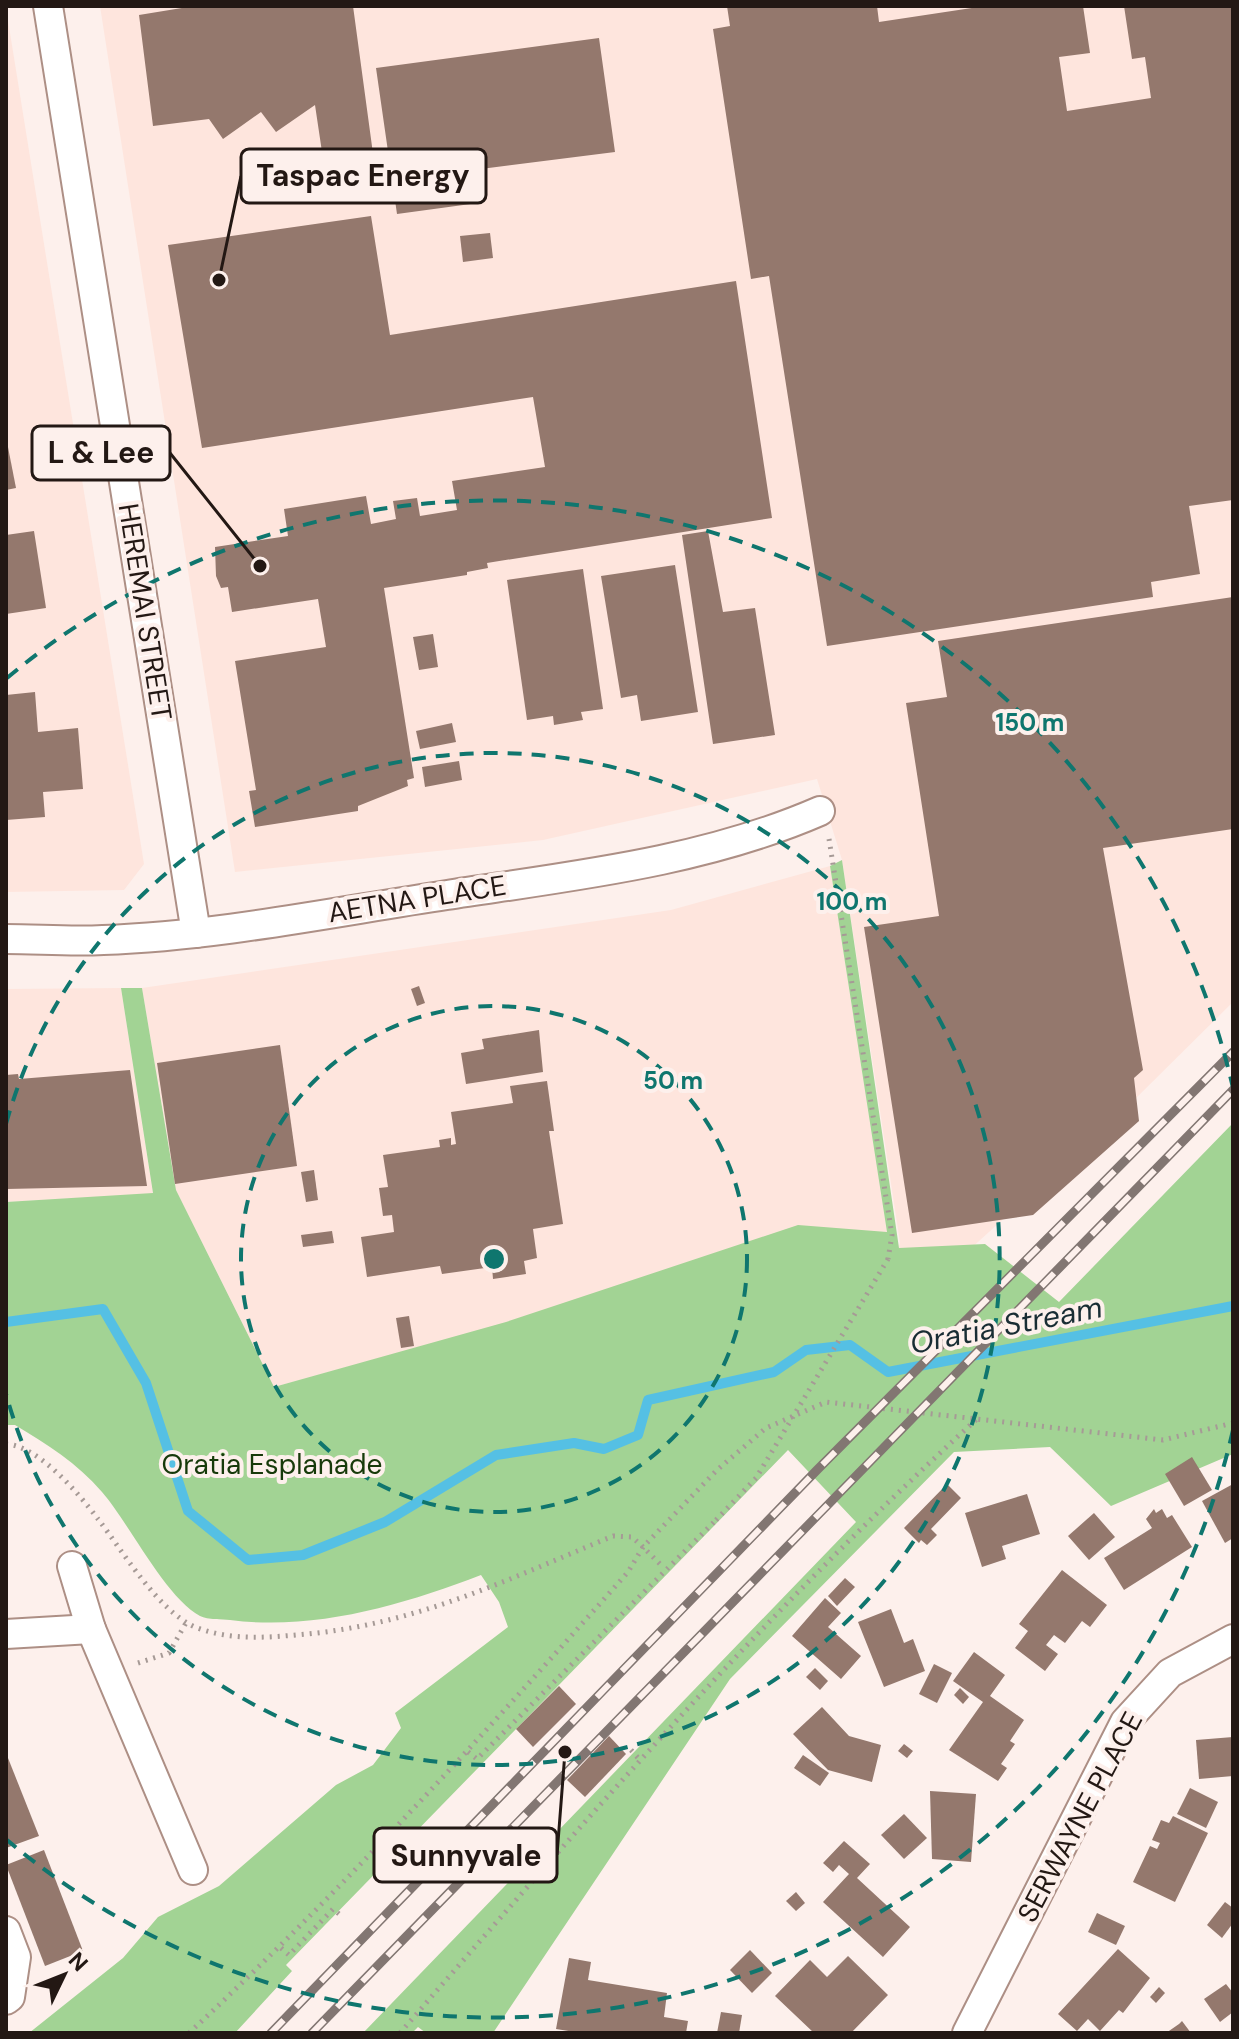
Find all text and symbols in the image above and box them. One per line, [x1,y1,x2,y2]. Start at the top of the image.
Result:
callout: Taspac Energy [241,149,486,203]
text: Taspac Energy [256,156,470,195]
callout: L & Lee [32,426,170,480]
text: L & Lee [48,433,154,472]
street label: HEREMAI STREET [110,501,180,723]
text: 150 m [996,707,1064,738]
street label: AETNA PLACE [325,867,509,931]
text: 100 m [817,886,887,917]
text: 50 m [643,1065,703,1096]
centre of rings [480,1245,508,1273]
water label: Oratia Stream [907,1287,1105,1363]
park label: Oratia Esplanade [162,1446,382,1483]
street label: SERWAYNE PLACE [1009,1705,1151,1929]
callout: Sunnyvale [374,1828,557,1882]
text: Sunnyvale [391,1836,541,1875]
north arrow [24,1935,104,2015]
text: N [62,1946,94,1977]

